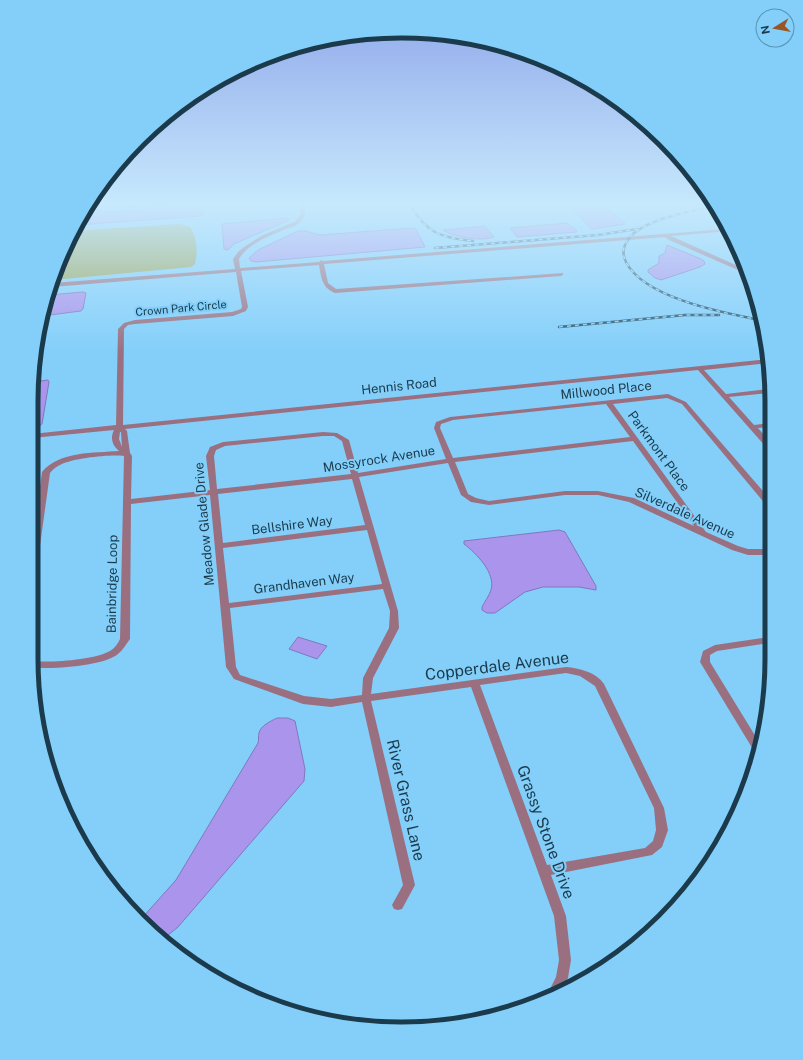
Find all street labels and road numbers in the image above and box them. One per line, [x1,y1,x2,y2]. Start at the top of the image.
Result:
street label: Crown Park Circle [135,298,227,318]
street label: Hennis Road [360,375,438,397]
street label: Millwood Place [560,378,652,402]
street label: Parkmont Place [625,408,693,494]
street label: Mossyrock Avenue [322,443,436,475]
street label: Meadow Glade Drive [191,462,217,586]
street label: Silverdale Avenue [633,484,737,542]
street label: Bellshire Way [250,513,334,537]
street label: Bainbridge Loop [104,534,120,633]
street label: Grandhaven Way [253,569,355,597]
street label: Copperdale Avenue [424,648,570,684]
street label: River Grass Lane [383,737,429,863]
street label: Grassy Stone Drive [513,763,579,901]

